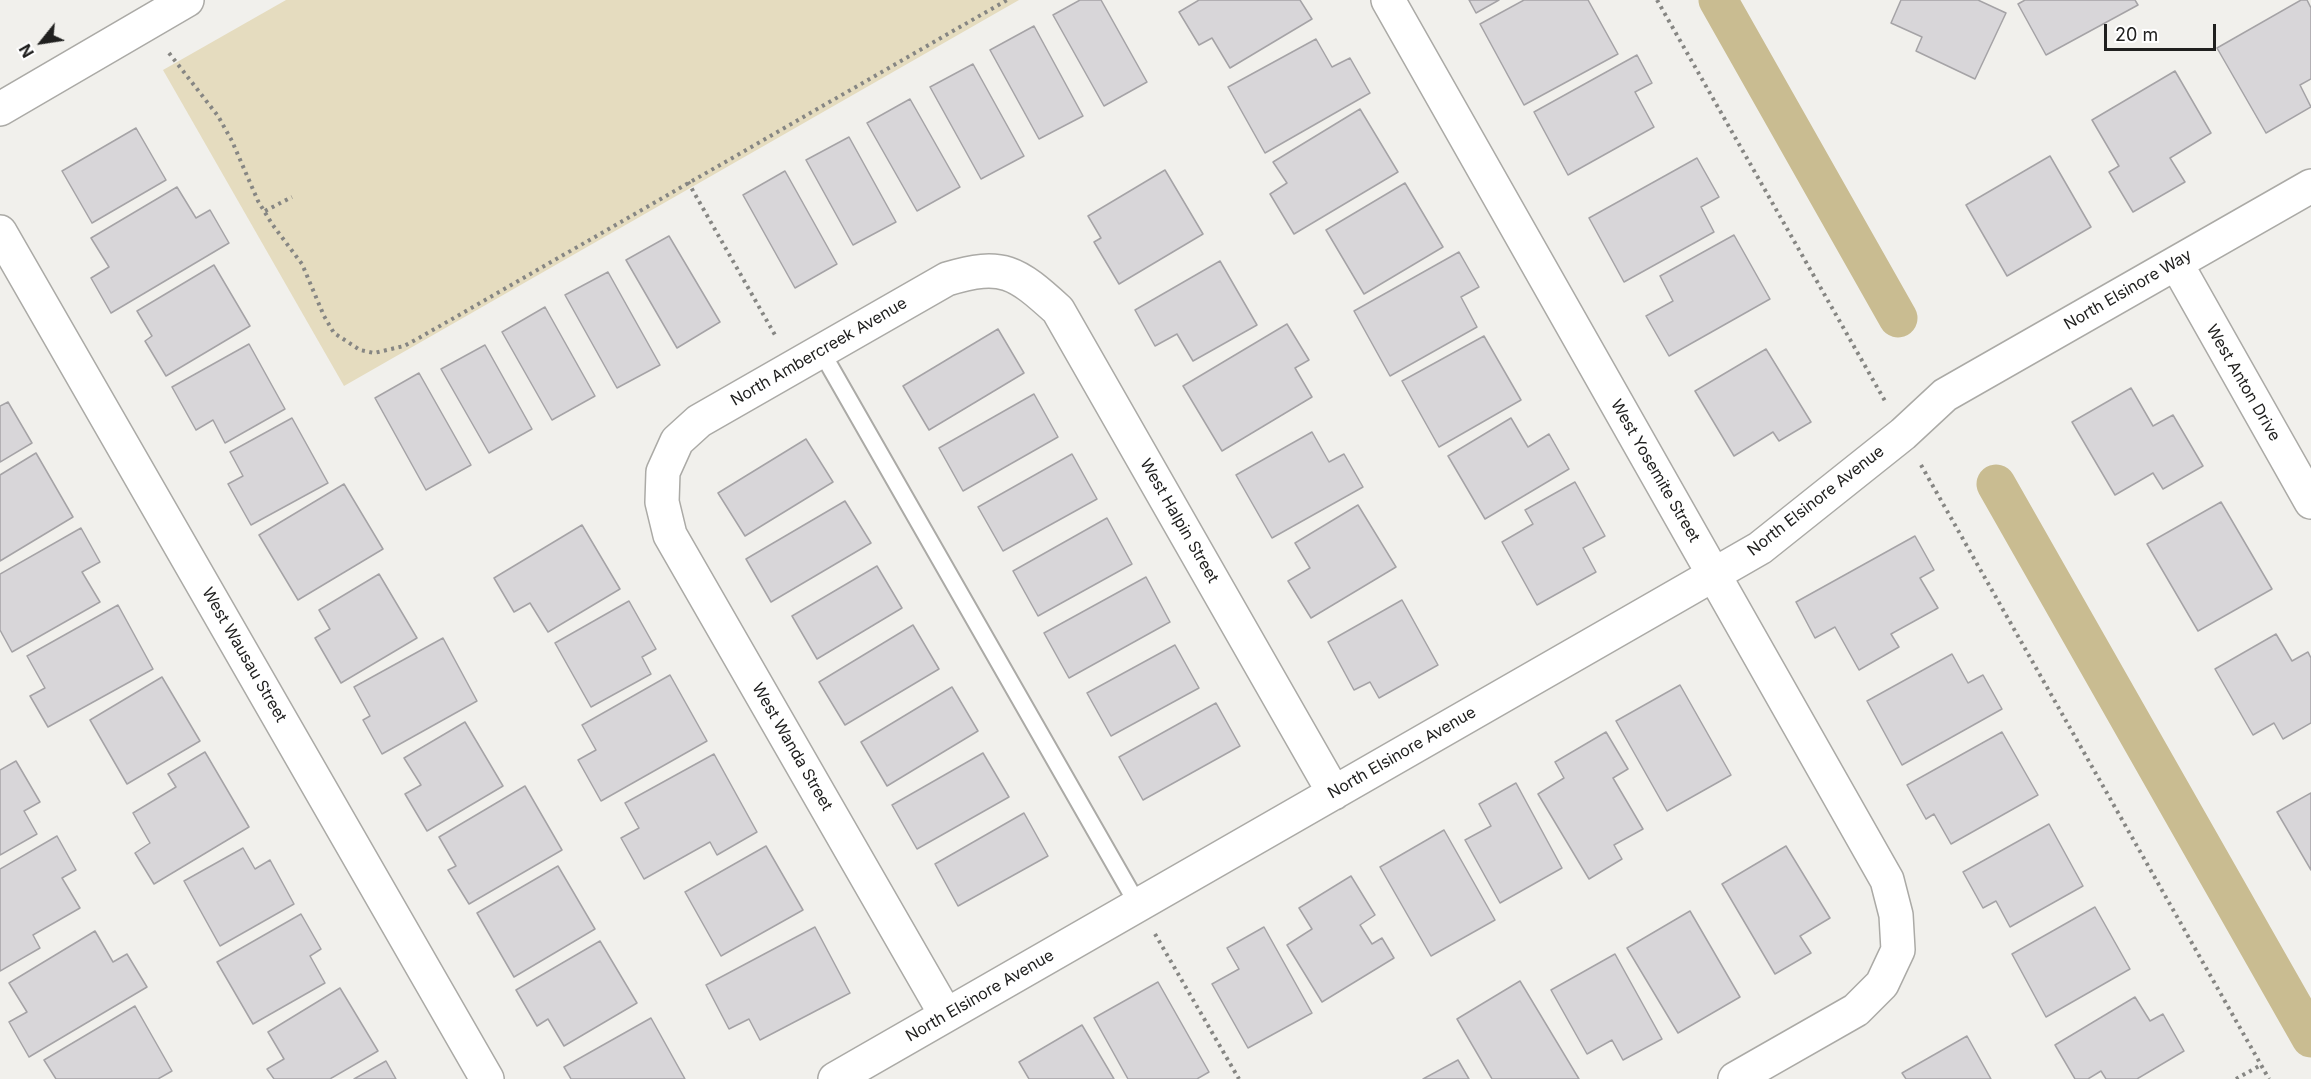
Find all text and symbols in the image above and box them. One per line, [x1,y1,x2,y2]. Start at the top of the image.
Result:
north arrow [12,12,72,72]
scale bar [2107,12,2220,50]
text: 20 m [2115,24,2158,45]
text: N [15,41,38,61]
street label: North Elsinore Way [2061,246,2195,334]
street label: North Ambercreek Avenue [728,294,910,410]
street label: West Anton Drive [2202,321,2284,445]
street label: West Yosemite Street [1606,396,1704,546]
street label: North Elsinore Avenue [1744,442,1888,560]
street label: West Halpin Street [1136,456,1222,586]
street label: West Wausau Street [198,584,290,726]
street label: West Wanda Street [748,680,836,814]
street label: North Elsinore Avenue [1325,703,1479,803]
street label: North Elsinore Avenue [903,946,1057,1046]

